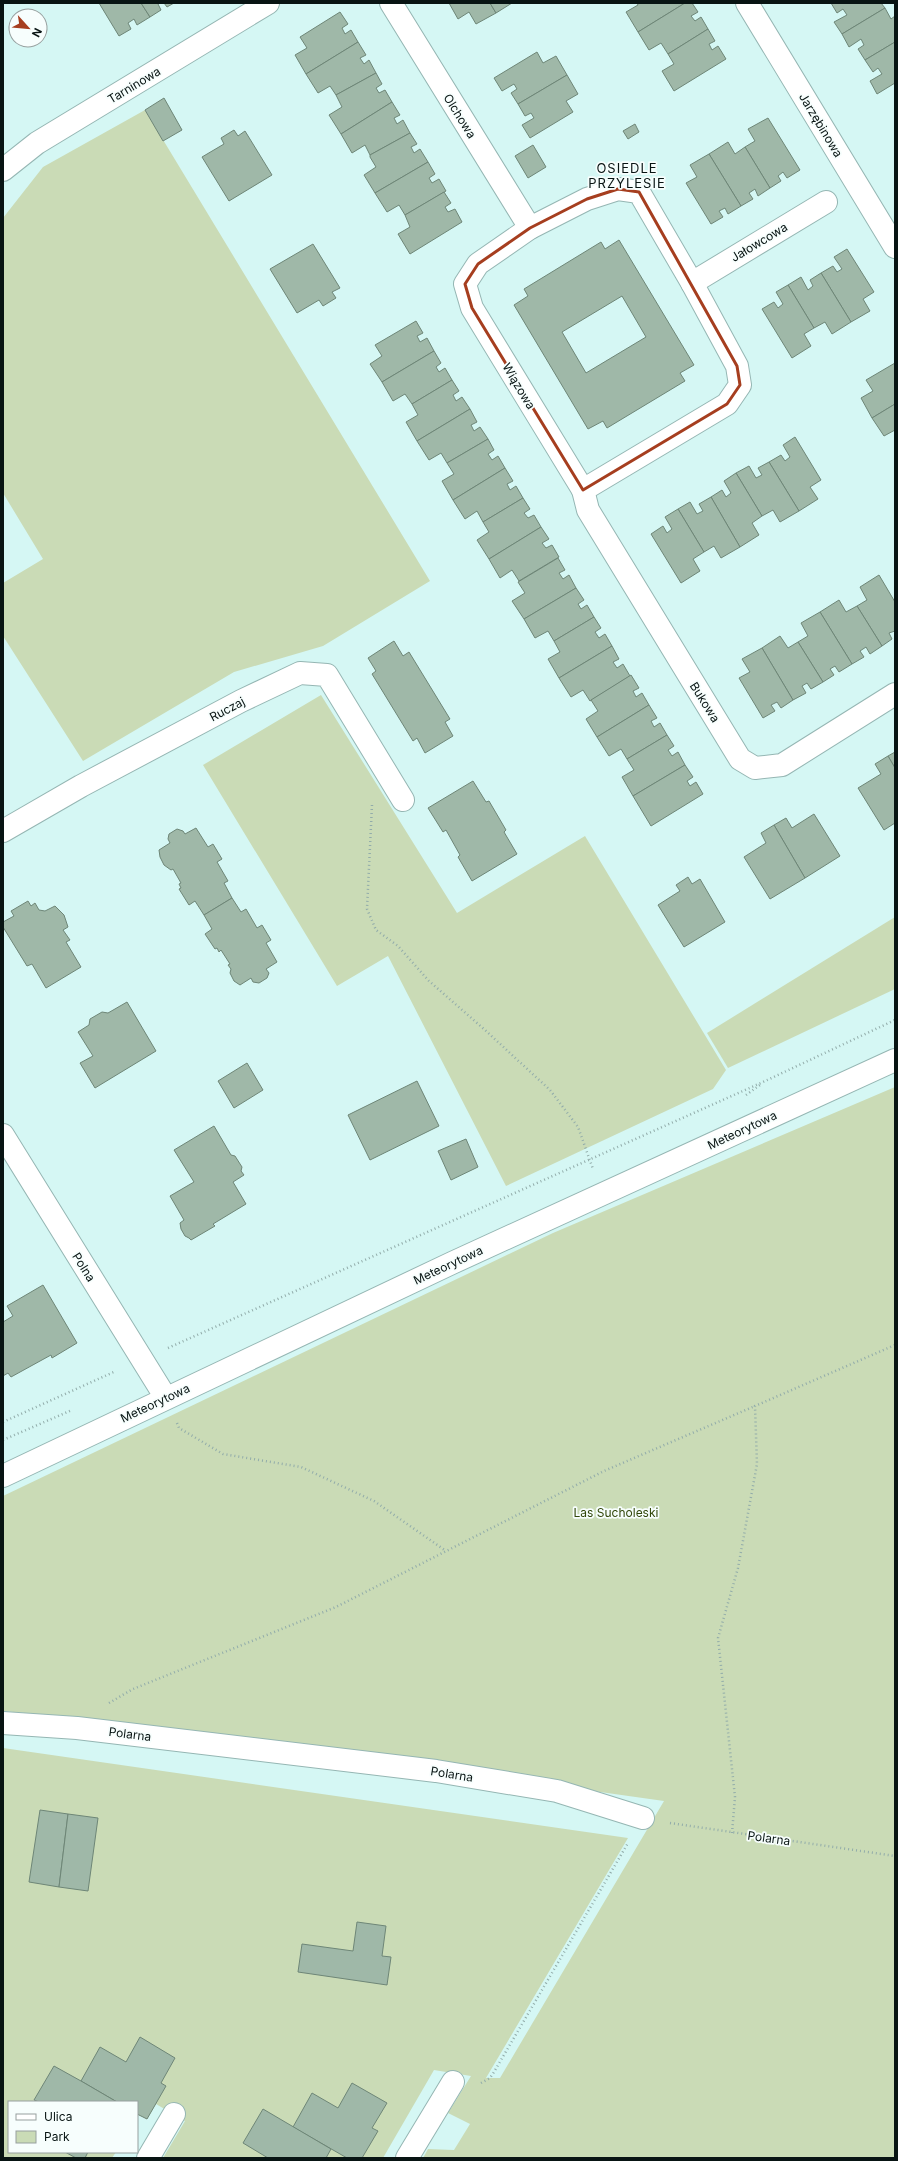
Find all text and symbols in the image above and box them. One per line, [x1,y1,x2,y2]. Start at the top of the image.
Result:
north arrow [8,8,48,48]
text: N [29,26,45,39]
street label: Tarninowa [105,63,163,107]
street label: Jarzębinowa [796,90,846,160]
street label: Olchowa [441,91,479,141]
district label: OSIEDLE PRZYLESIE [588,160,666,191]
street label: Jałowcowa [728,219,790,265]
street label: Wiązowa [499,360,539,412]
street label: Bukowa [687,679,723,725]
street label: Ruczaj [207,693,247,724]
street label: Meteorytowa [705,1107,779,1153]
street label: Meteorytowa [411,1242,485,1288]
street label: Polna [69,1250,99,1284]
street label: Meteorytowa [118,1380,192,1426]
park label: Las Sucholeski [574,1505,659,1520]
street label: Polarna [108,1724,152,1744]
street label: Polarna [430,1763,474,1785]
street label: Polarna [747,1828,791,1848]
legend [8,2101,138,2153]
text: Ulica [44,2109,72,2124]
text: Park [44,2129,70,2144]

